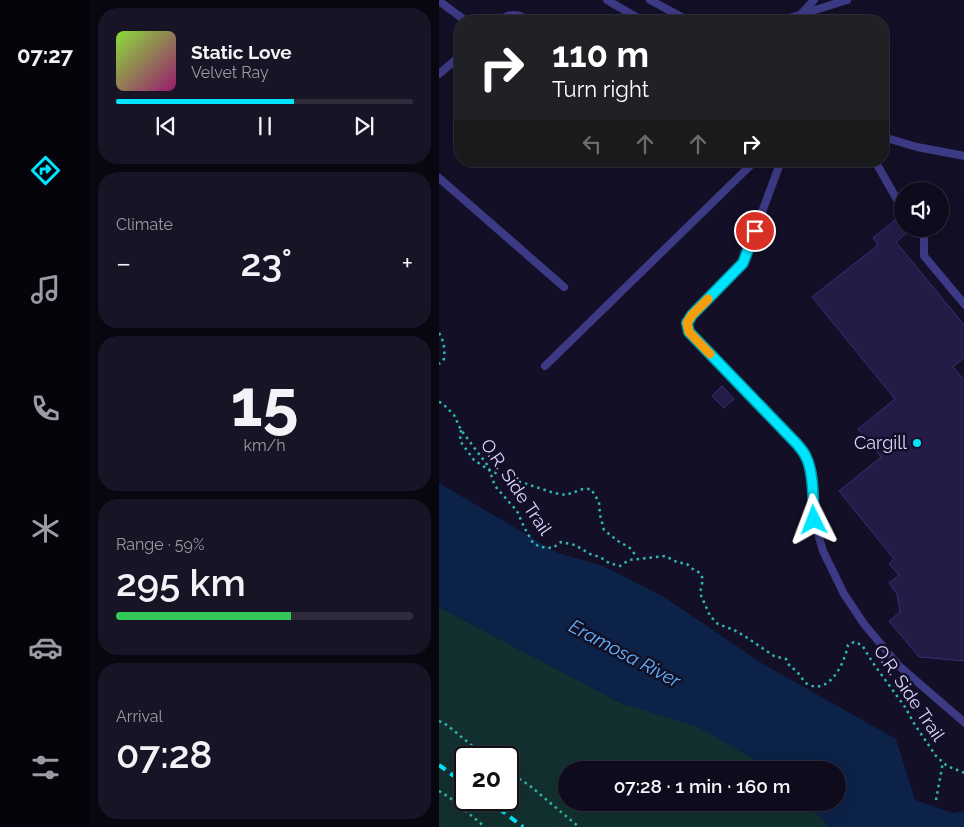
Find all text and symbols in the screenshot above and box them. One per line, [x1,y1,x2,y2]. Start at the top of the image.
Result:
text: 110 m [552,34,649,75]
icon: right [469,35,534,100]
text: Static Love [191,41,292,63]
text: 07:27 [17,42,73,68]
text: Velvet Ray [191,63,269,82]
text: Turn right [552,76,649,102]
icon: previous [152,112,180,140]
icon: pause [251,112,279,140]
icon: next [350,112,378,140]
icon: left [578,130,606,158]
icon: ahead [631,130,659,158]
icon: ahead [684,130,712,158]
icon: right [737,130,765,158]
icon: directions [28,153,63,188]
map controls [894,182,949,237]
button: sound [894,182,949,237]
pin [734,210,776,252]
text: Climate [116,215,173,234]
icon: arrive [741,217,769,245]
text: 23° [240,240,292,285]
text: − [116,247,131,280]
text: + [401,247,413,280]
icon: music [28,272,63,307]
text: 15 [230,365,299,441]
icon: phone [28,391,63,426]
place label: Cargill [854,432,907,453]
street label: O.R. Side Trail [477,435,556,539]
text: km/h [243,436,286,455]
marker: Cargill [911,437,923,449]
position arrow [787,493,839,545]
icon: climate [28,511,63,546]
text: Range · 59% [116,535,204,554]
text: 295 km [116,560,246,605]
water label: Eramosa River [566,614,686,692]
icon: car [28,630,63,665]
street label: O.R. Side Trail [870,641,949,745]
text: Arrival [116,707,163,726]
text: 07:28 [116,732,212,777]
speed limit sign: 20 [454,746,519,811]
icon: filters [28,750,63,785]
text: 07:28 · 1 min · 160 m [614,775,790,797]

